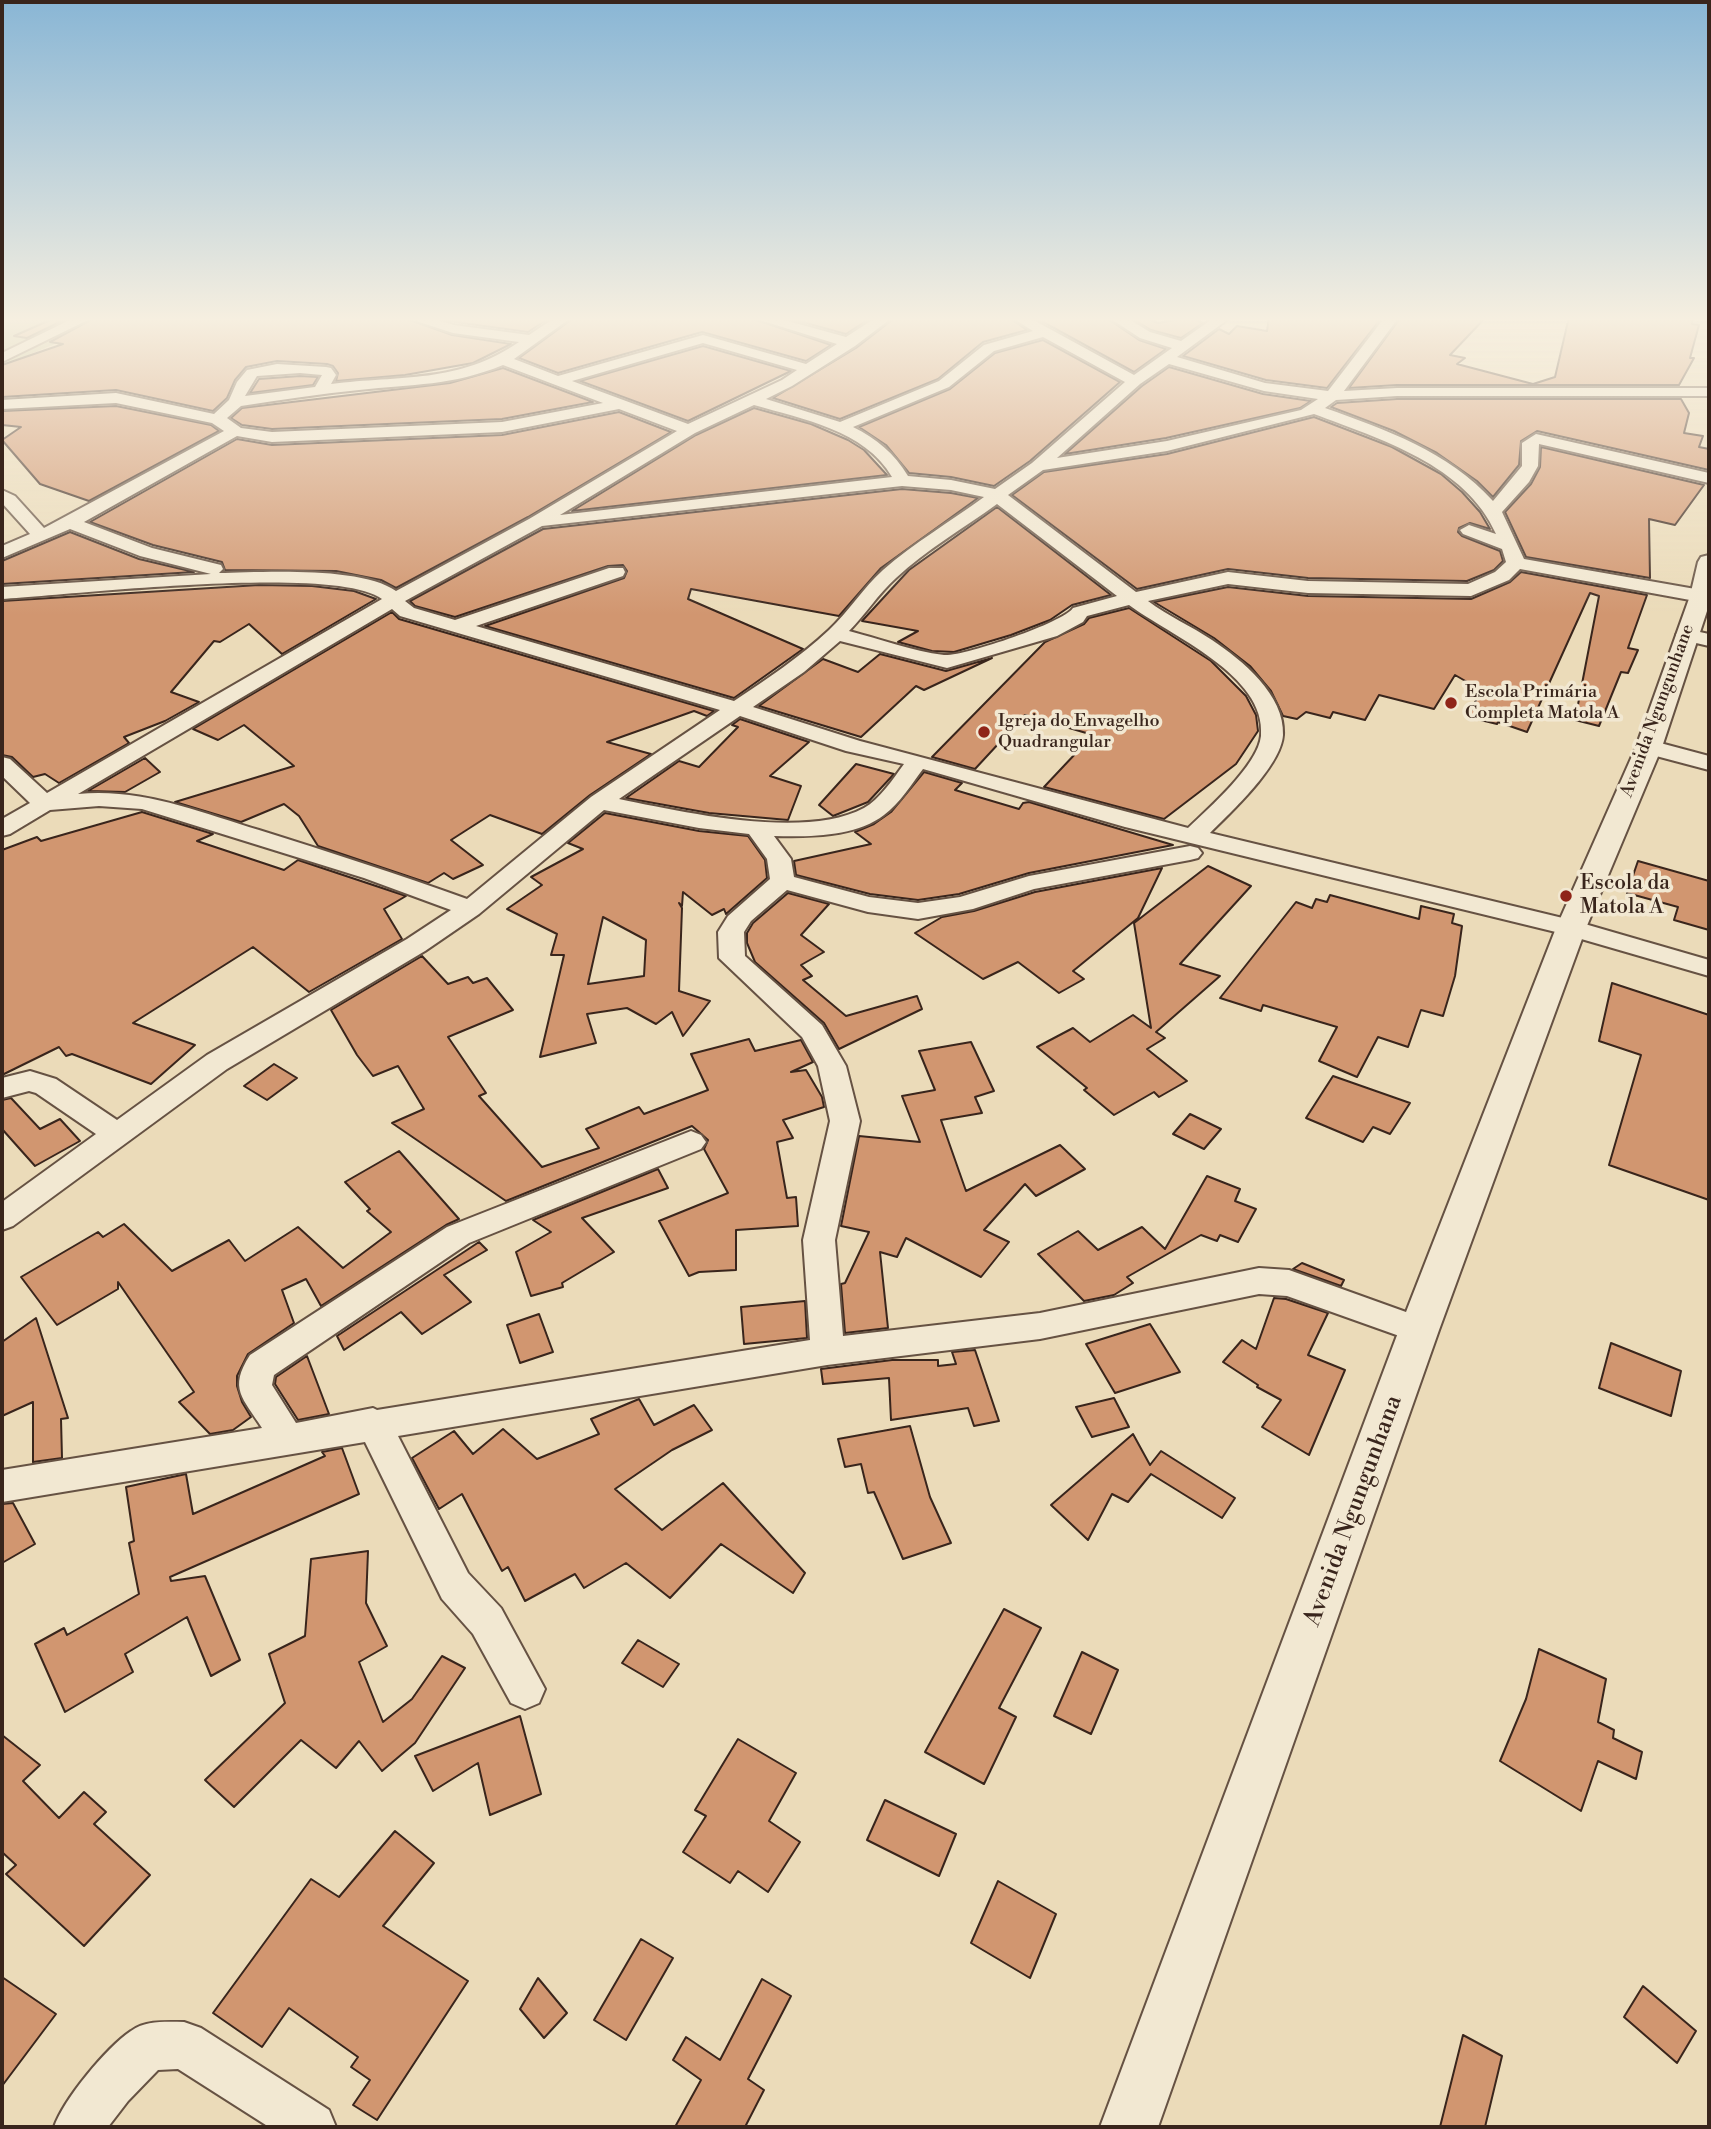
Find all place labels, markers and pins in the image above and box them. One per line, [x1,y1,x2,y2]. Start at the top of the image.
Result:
place label: Escola Primária Completa Matola A [1465,682,1619,724]
marker: Escola Primária Completa Matola A [1443,695,1459,711]
place label: Igreja do Envagelho Quadrangular [998,711,1159,754]
marker: Igreja do Envagelho Quadrangular [976,724,992,740]
place label: Escola da Matola A [1580,871,1670,921]
marker: Escola da Matola A [1558,888,1574,904]

